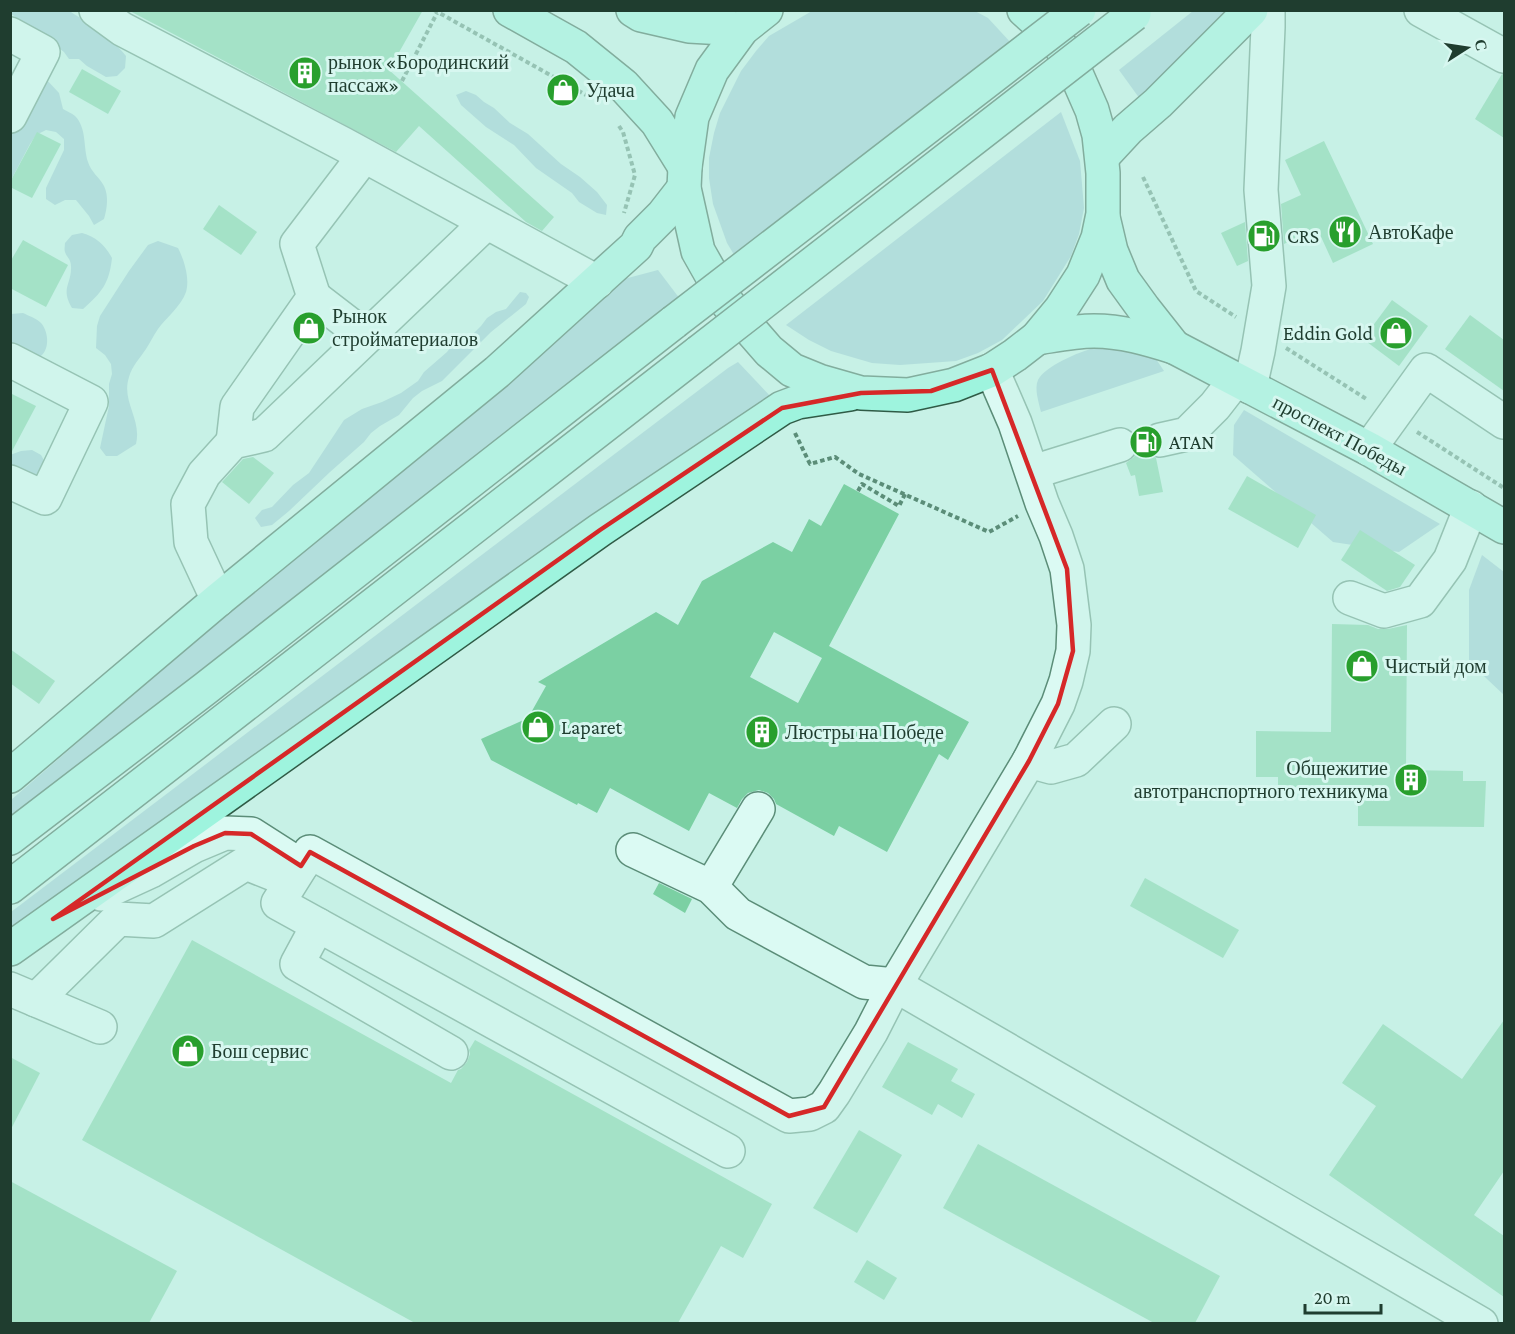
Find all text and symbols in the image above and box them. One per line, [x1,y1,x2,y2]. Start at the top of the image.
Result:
north arrow [1437,18,1497,78]
text: С [1472,38,1491,52]
place label: рынок «Бородинский пассаж» [328,51,509,96]
building icon: рынок «Бородинский пассаж» [287,55,323,91]
shop icon: Удача [545,72,581,108]
place label: Удача [586,79,635,102]
restaurant icon: АвтоКафе [1327,214,1363,250]
fuel station icon: CRS [1246,218,1282,254]
place label: АвтоКафе [1368,221,1454,244]
place label: CRS [1287,225,1319,247]
place label: Рынок стройматериалов [332,305,478,351]
shop icon: Рынок стройматериалов [291,310,327,346]
shop icon: Eddin Gold [1378,315,1414,351]
place label: Eddin Gold [1283,322,1373,344]
street label: проспект Победы [1269,391,1411,480]
fuel station icon: ATAN [1128,424,1164,460]
place label: ATAN [1169,431,1214,453]
shop icon: Чистый дом [1344,648,1380,684]
place label: Чистый дом [1385,655,1487,678]
shop icon: Laparet [520,709,556,745]
building icon: Люстры на Победе [744,714,780,750]
place label: Laparet [561,716,622,739]
place label: Люстры на Победе [785,721,944,744]
place label: Общежитие автотранспортного техникума [1134,757,1388,803]
building icon: Общежитие автотранспортного техникума [1393,762,1429,798]
shop icon: Бош сервис [170,1033,206,1069]
place label: Бош сервис [211,1040,309,1063]
scale bar [1305,1277,1382,1315]
text: 20 m [1314,1288,1351,1308]

